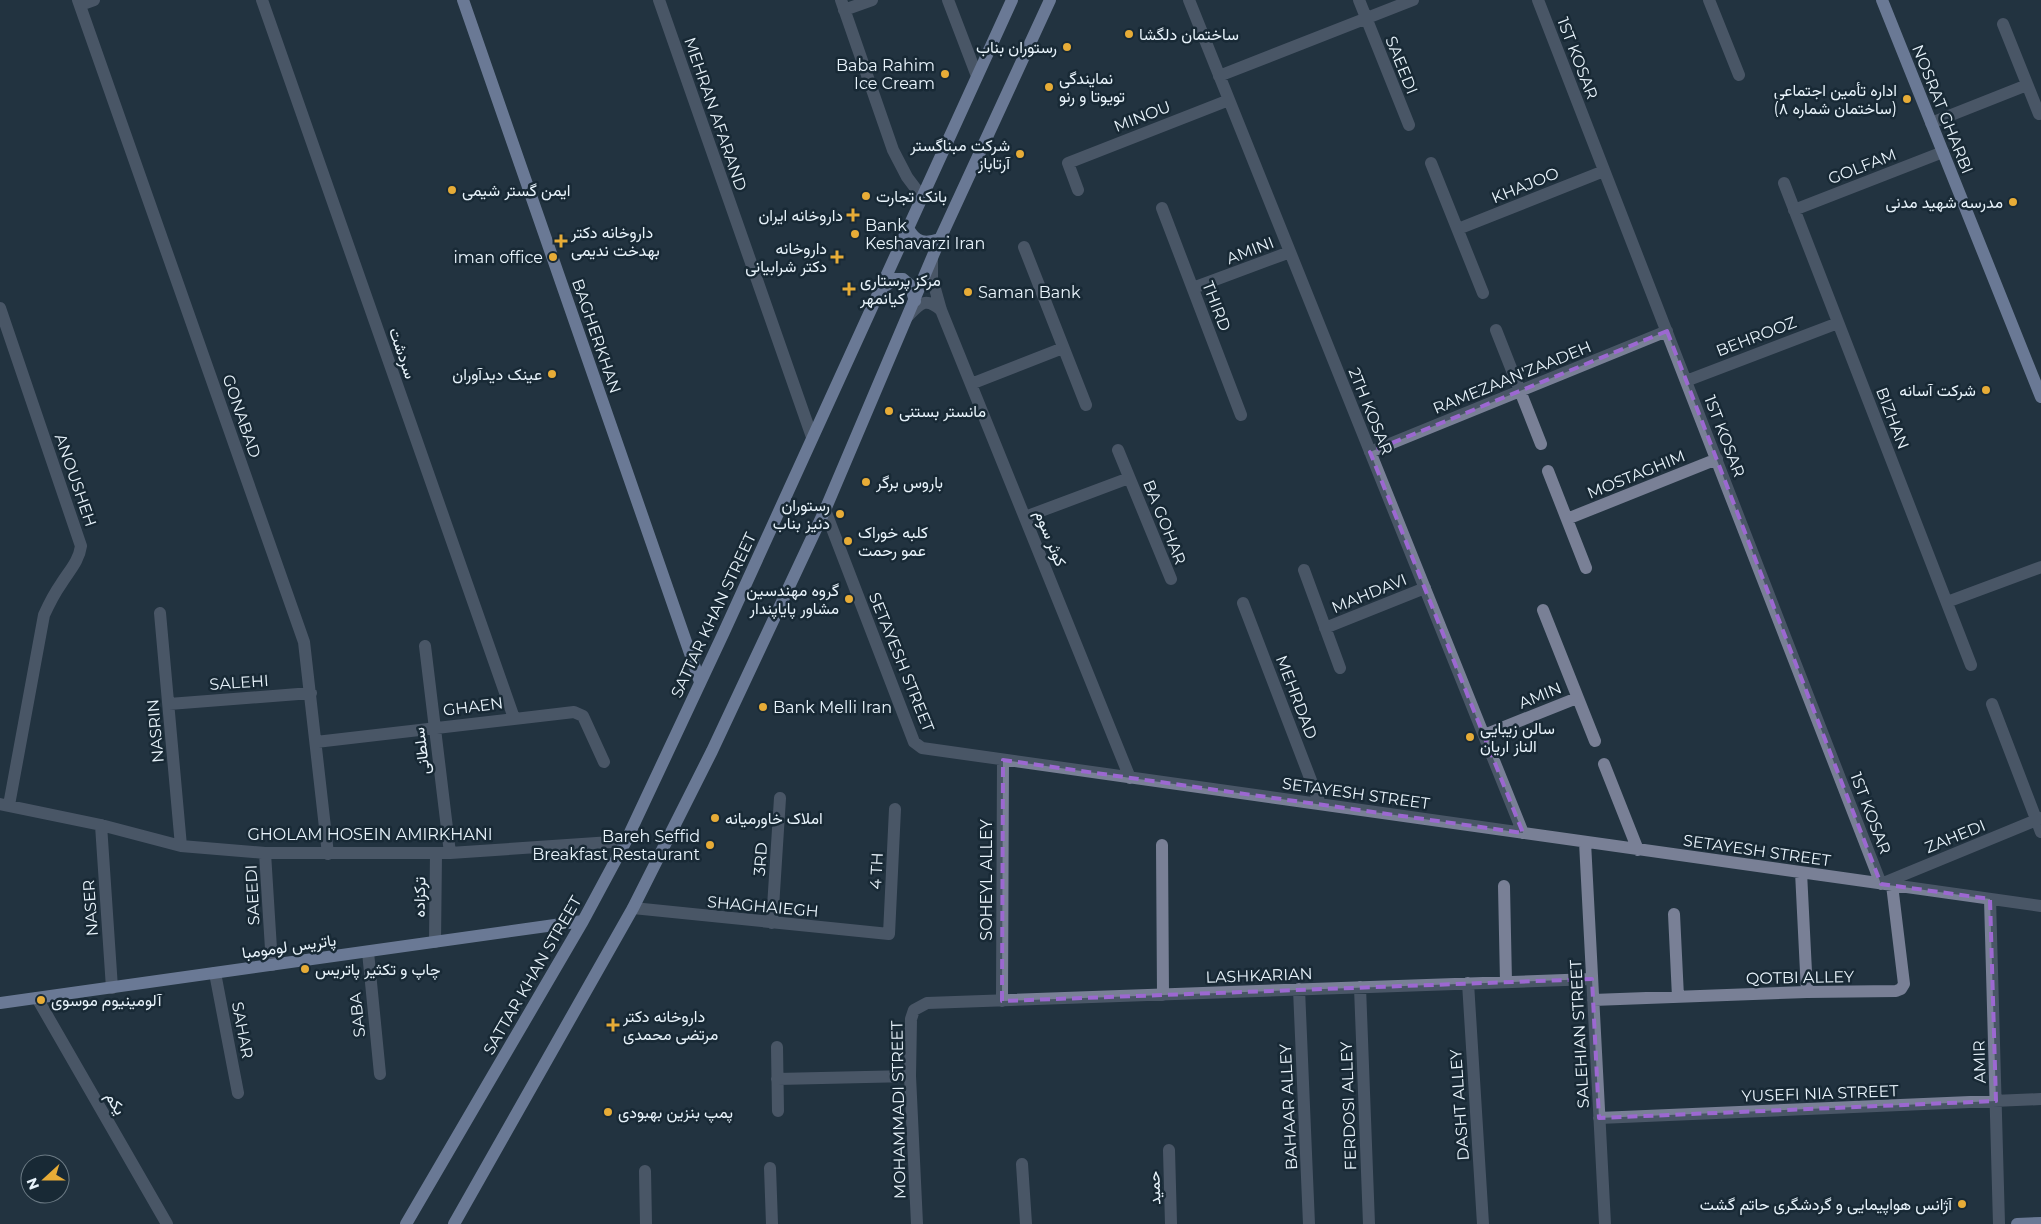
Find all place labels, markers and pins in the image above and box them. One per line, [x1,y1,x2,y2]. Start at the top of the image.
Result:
place label: ساختمان دلگشا [1139,25,1239,44]
marker: ساختمان دلگشا [1123,28,1135,40]
place label: رستوران بناب [976,38,1057,58]
marker: رستوران بناب [1061,41,1073,53]
place label: Baba Rahim Ice Cream [836,56,935,93]
marker: Baba Rahim Ice Cream [939,68,951,80]
place label: نمایندگی تویوتا و رنو [1059,69,1125,107]
marker: نمایندگی تویوتا و رنو [1043,81,1055,93]
place label: اداره تأمین اجتماعی (ساختمان شماره ۸) [1774,81,1897,119]
marker: اداره تأمین اجتماعی (ساختمان شماره ۸) [1901,93,1913,105]
place label: شرکت مبناگستر آرتاباز [909,136,1011,174]
marker: شرکت مبناگستر آرتاباز [1014,148,1026,160]
place label: ایمن گستر شیمی [462,181,571,201]
marker: ایمن گستر شیمی [446,184,458,196]
place label: بانک تجارت [876,187,947,207]
marker: بانک تجارت [860,190,872,202]
place label: مدرسه شهید مدنی [1886,193,2003,213]
marker: مدرسه شهید مدنی [2007,196,2019,208]
place label: داروخانه ایران [758,206,843,226]
marker: داروخانه ایران [847,209,859,221]
place label: Bank Keshavarzi Iran [865,216,985,253]
place label: داروخانه دکتر بهدخت ندیمی [570,223,660,261]
marker: Bank Keshavarzi Iran [849,228,861,240]
marker: داروخانه دکتر بهدخت ندیمی [555,235,567,247]
place label: داروخانه دکتر شرابیانی [745,239,827,277]
place label: iman office [454,248,543,267]
marker: iman office [547,251,559,263]
marker: داروخانه دکتر شرابیانی [831,251,843,263]
place label: مرکز پرستاری کیانمهر [859,271,941,309]
marker: مرکز پرستاری کیانمهر [842,282,856,296]
place label: Saman Bank [978,283,1081,302]
marker: Saman Bank [962,286,974,298]
place label: عینک دیدآوران [452,365,542,385]
marker: عینک دیدآوران [546,368,558,380]
place label: شرکت آسانه [1899,381,1976,401]
marker: شرکت آسانه [1980,384,1992,396]
place label: مانستر بستنی [899,402,986,422]
marker: مانستر بستنی [883,405,895,417]
place label: باروس برگر [875,473,943,493]
marker: باروس برگر [860,476,872,488]
place label: رستوران دنیز بناب [773,496,830,534]
marker: رستوران دنیز بناب [834,508,846,520]
place label: کلبه خوراک عمو رحمت [858,523,928,561]
marker: کلبه خوراک عمو رحمت [842,535,854,547]
place label: گروه مهندسین مشاور پایاپندار [746,581,839,620]
marker: گروه مهندسین مشاور پایاپندار [843,593,855,605]
place label: Bank Melli Iran [773,698,892,717]
marker: Bank Melli Iran [757,701,769,713]
place label: سالن زیبایی الناز اریان [1480,719,1555,757]
marker: سالن زیبایی الناز اریان [1464,731,1476,743]
place label: املاک خاورمیانه [725,809,823,829]
marker: املاک خاورمیانه [709,812,721,824]
place label: Bareh Seffid Breakfast Restaurant [532,827,700,864]
marker: Bareh Seffid Breakfast Restaurant [704,839,716,851]
place label: چاپ و تکثیر پاتریس [315,960,441,981]
marker: چاپ و تکثیر پاتریس [299,963,311,975]
place label: آلومینیوم موسوی [51,991,163,1011]
marker: آلومینیوم موسوی [35,994,47,1006]
place label: داروخانه دکتر مرتضی محمدی [622,1007,718,1045]
marker: داروخانه دکتر مرتضی محمدی [607,1019,619,1031]
place label: پمپ بنزین بهبودی [618,1103,733,1124]
marker: پمپ بنزین بهبودی [602,1106,614,1118]
place label: آژانس هواپیمایی و گردشگری حاتم گشت [1700,1195,1953,1216]
marker: آژانس هواپیمایی و گردشگری حاتم گشت [1956,1198,1968,1210]

